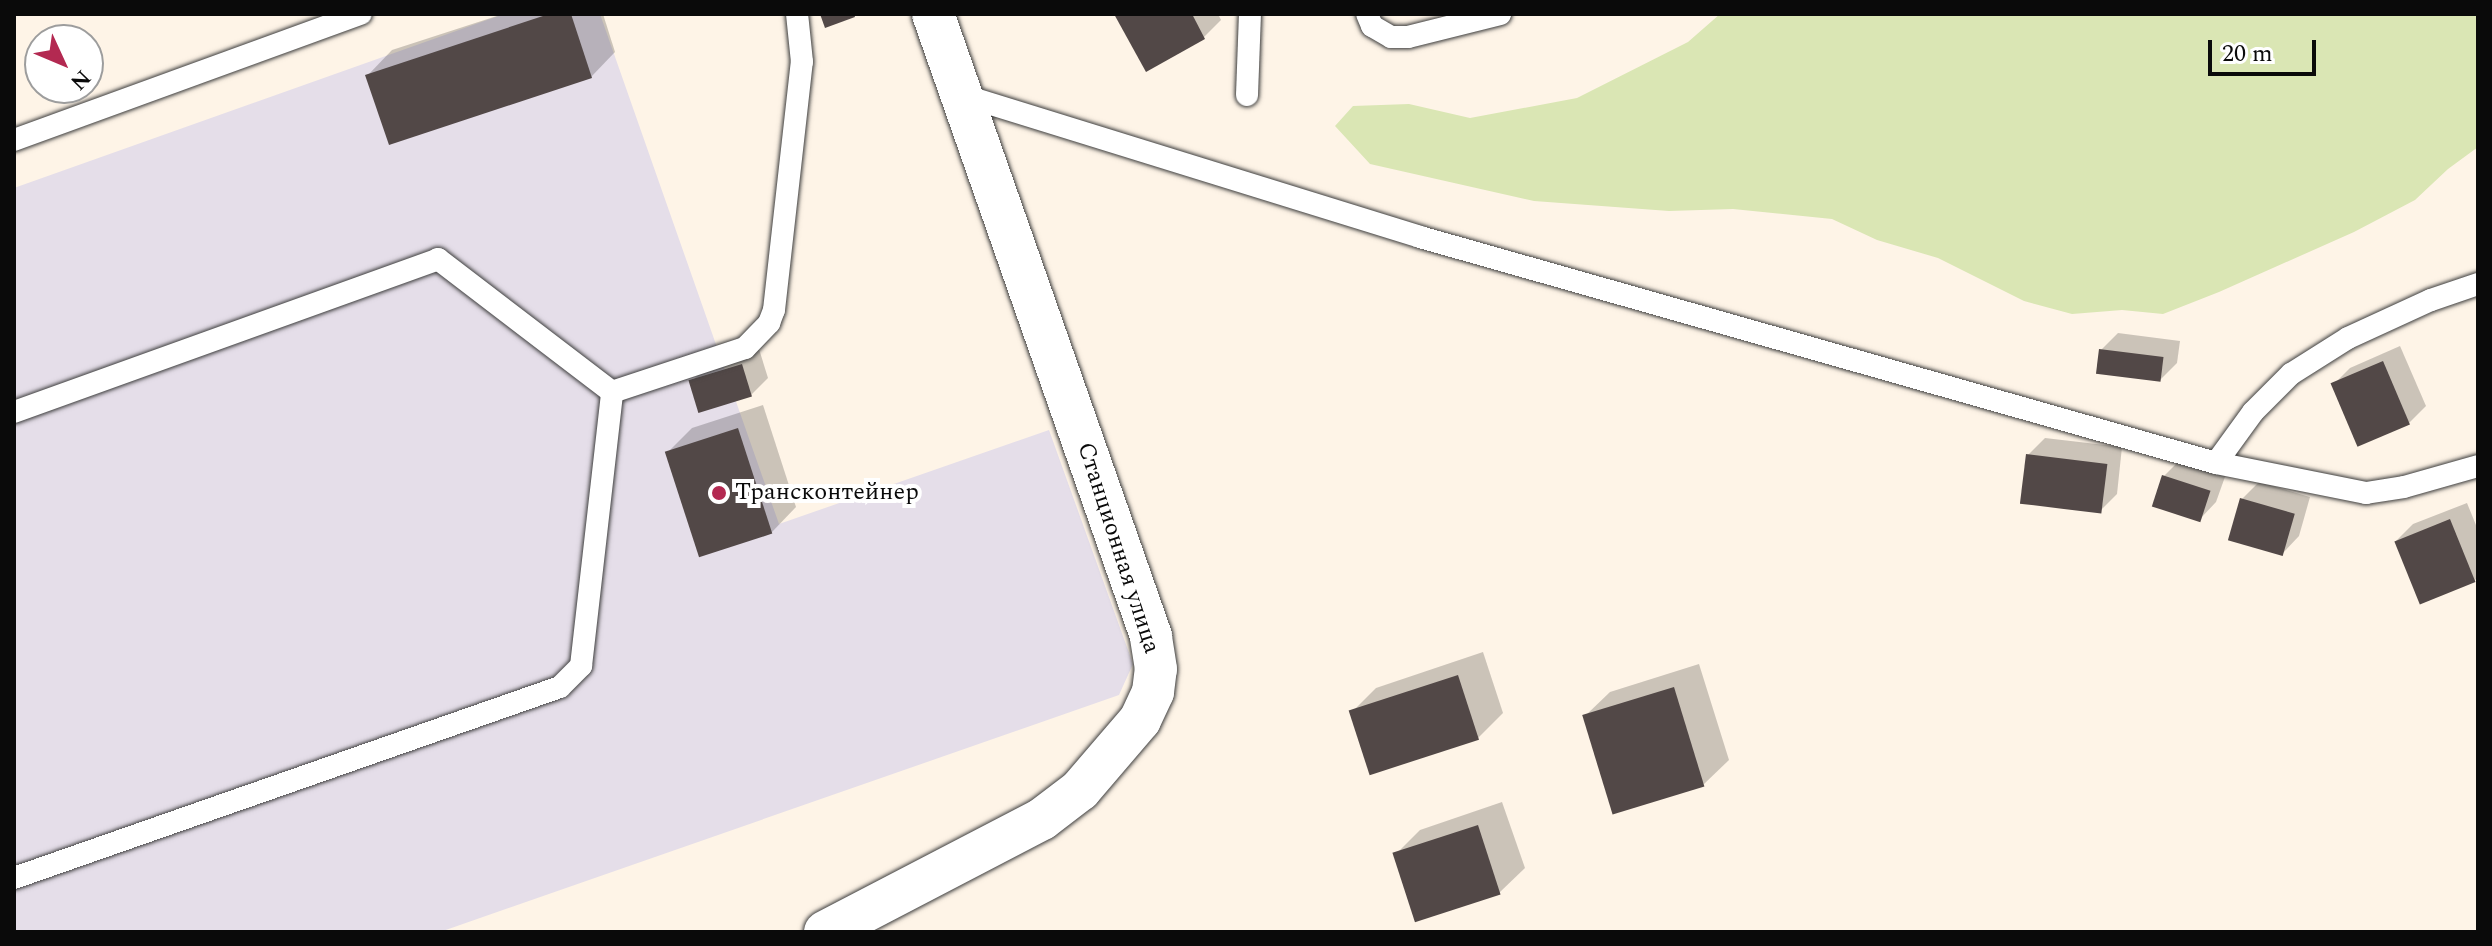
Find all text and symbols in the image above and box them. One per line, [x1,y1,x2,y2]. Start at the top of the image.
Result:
north arrow [24,24,104,104]
scale bar [2212,24,2320,74]
text: 20 m [2222,36,2273,72]
text: N [62,62,98,98]
street label: Станционная улица [1070,439,1166,657]
place label: Трансконтейнер [735,479,919,507]
marker: Трансконтейнер [710,484,728,502]

